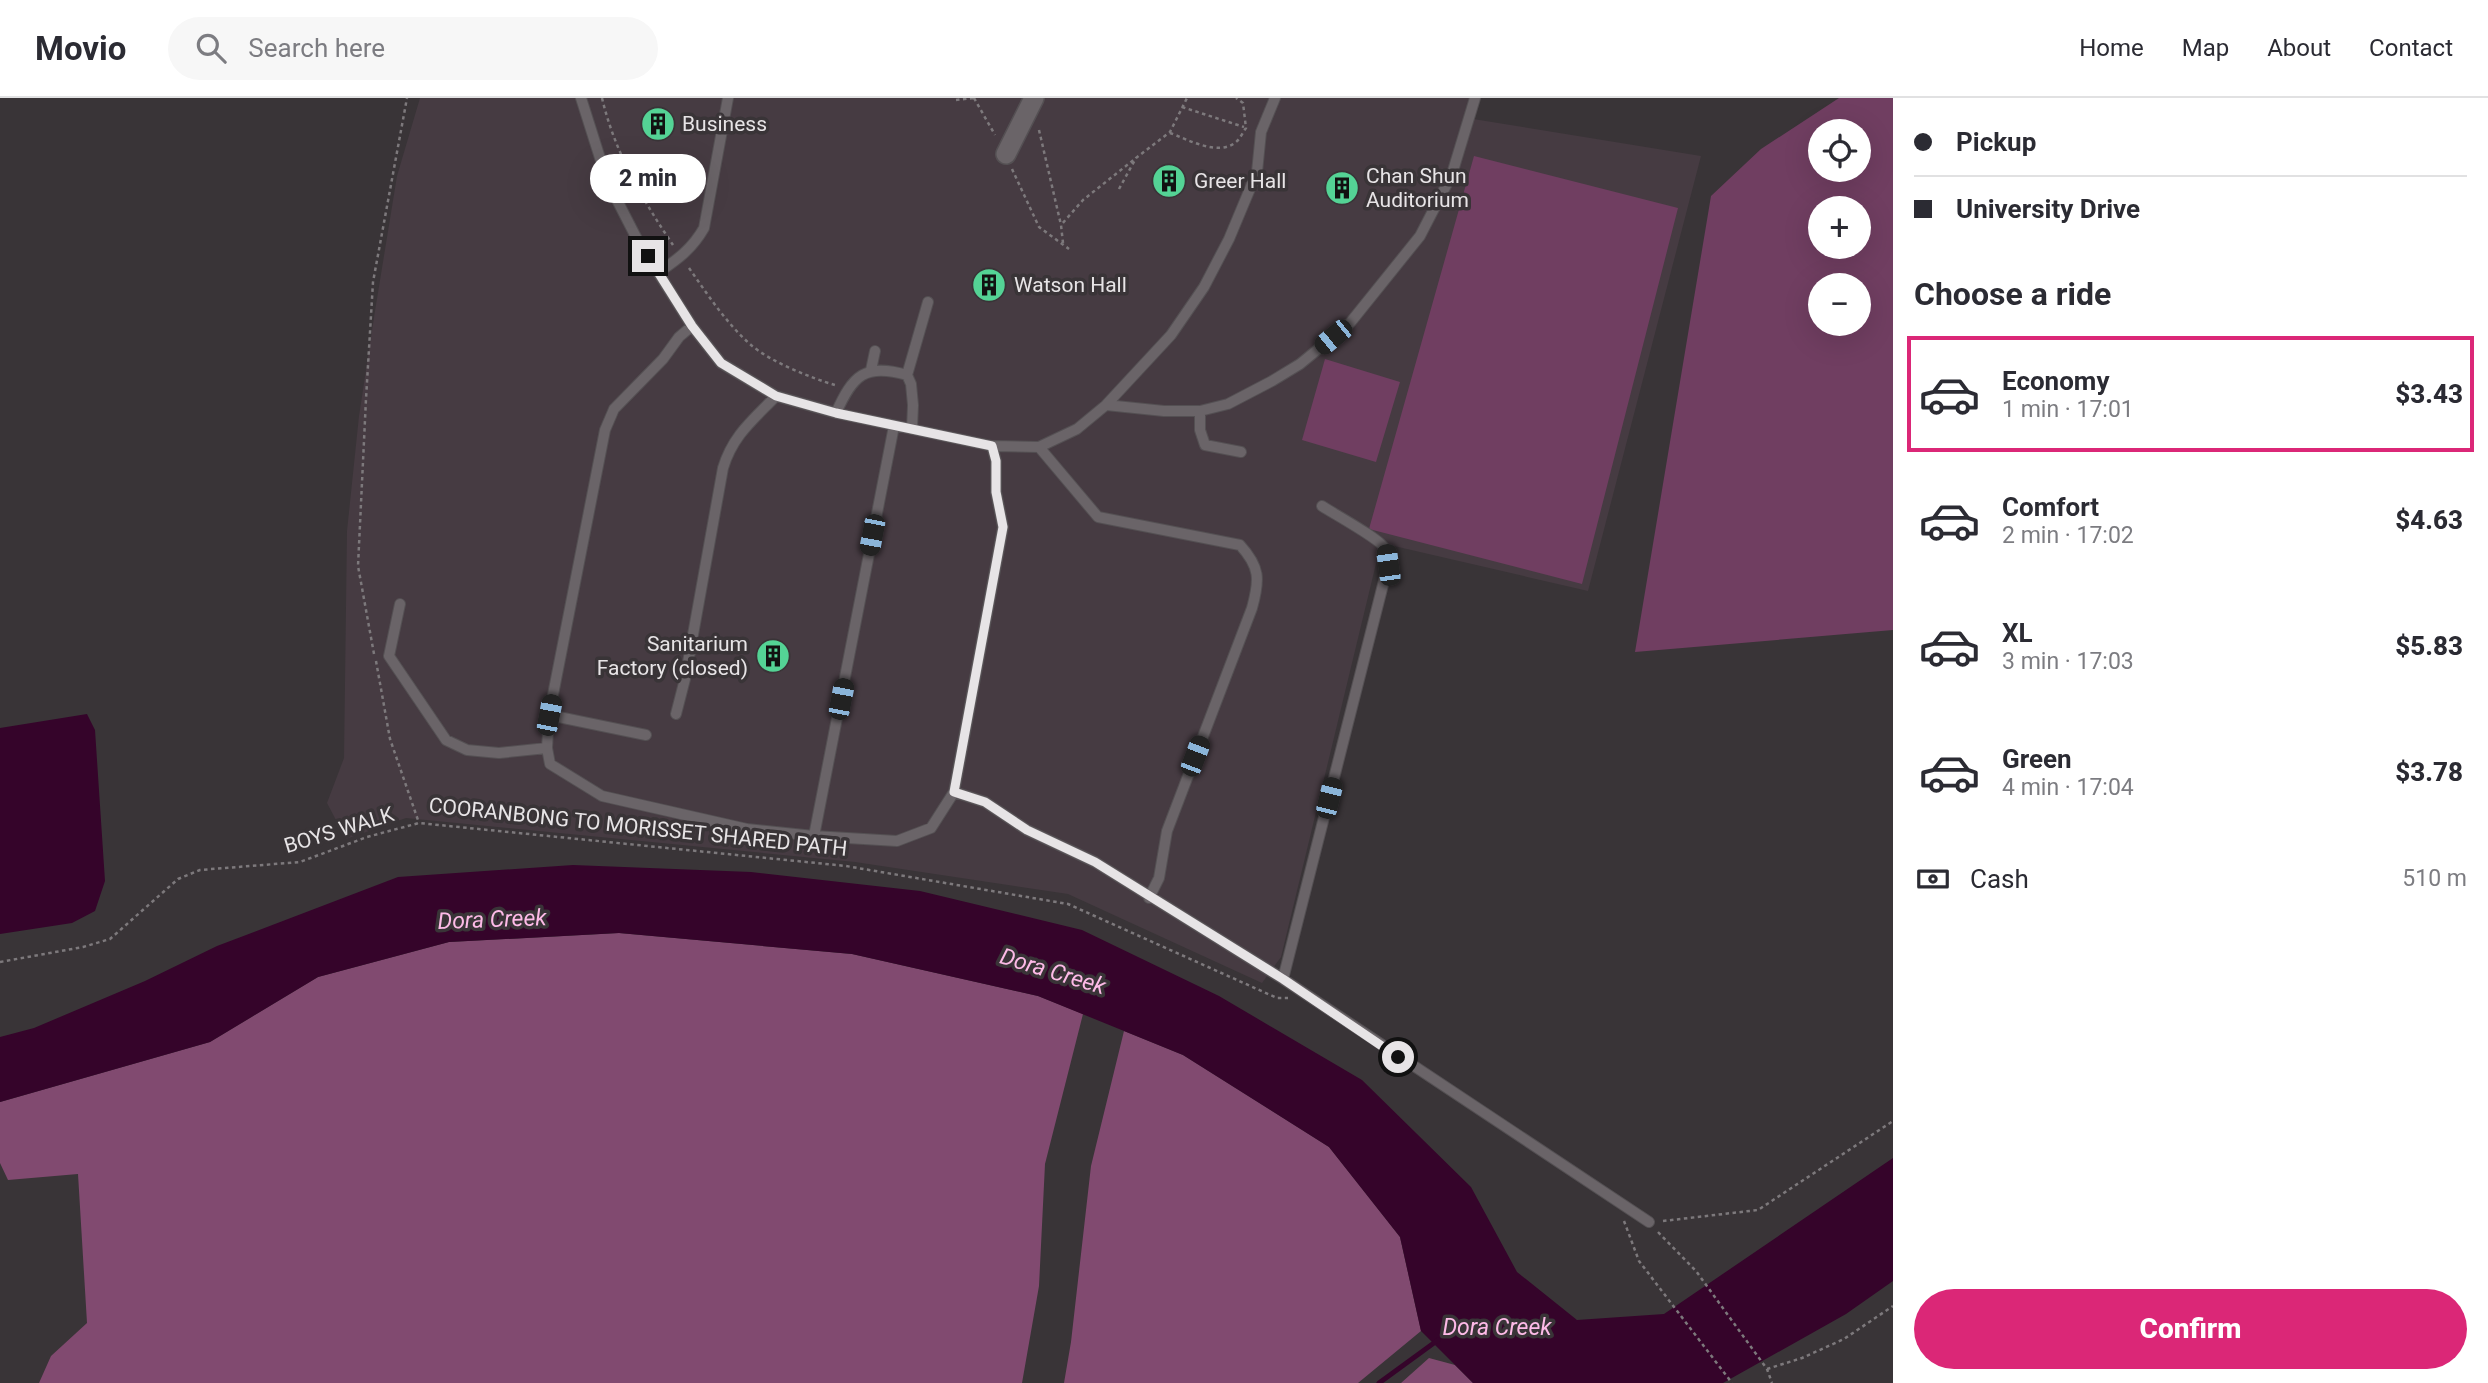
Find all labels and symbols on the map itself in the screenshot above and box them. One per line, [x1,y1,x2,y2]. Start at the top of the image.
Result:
building icon: Business [639,105,677,143]
place label: Business [682,112,767,136]
callout: 2 min [590,155,706,204]
building icon: Greer Hall [1150,162,1188,200]
place label: Chan Shun Auditorium [1366,164,1469,212]
place label: Greer Hall [1194,169,1286,193]
building icon: Chan Shun Auditorium [1323,169,1361,207]
route end [632,240,664,272]
building icon: Watson Hall [970,266,1008,304]
place label: Watson Hall [1014,273,1127,297]
car [1311,316,1356,358]
car [858,512,887,558]
car [1375,543,1402,587]
place label: Sanitarium Factory (closed) [597,632,748,680]
building icon: Sanitarium Factory (closed) [754,637,792,675]
car [827,676,856,722]
car [535,692,564,738]
car [1178,733,1213,779]
car [1314,775,1345,821]
street label: COORANBONG TO MORISSET SHARED PATH [428,793,848,861]
street label: BOYS WALK [281,802,398,858]
water label: Dora Creek [437,904,548,935]
water label: Dora Creek [997,943,1110,1001]
route start [1382,1041,1414,1073]
water label: Dora Creek [1442,1314,1552,1341]

